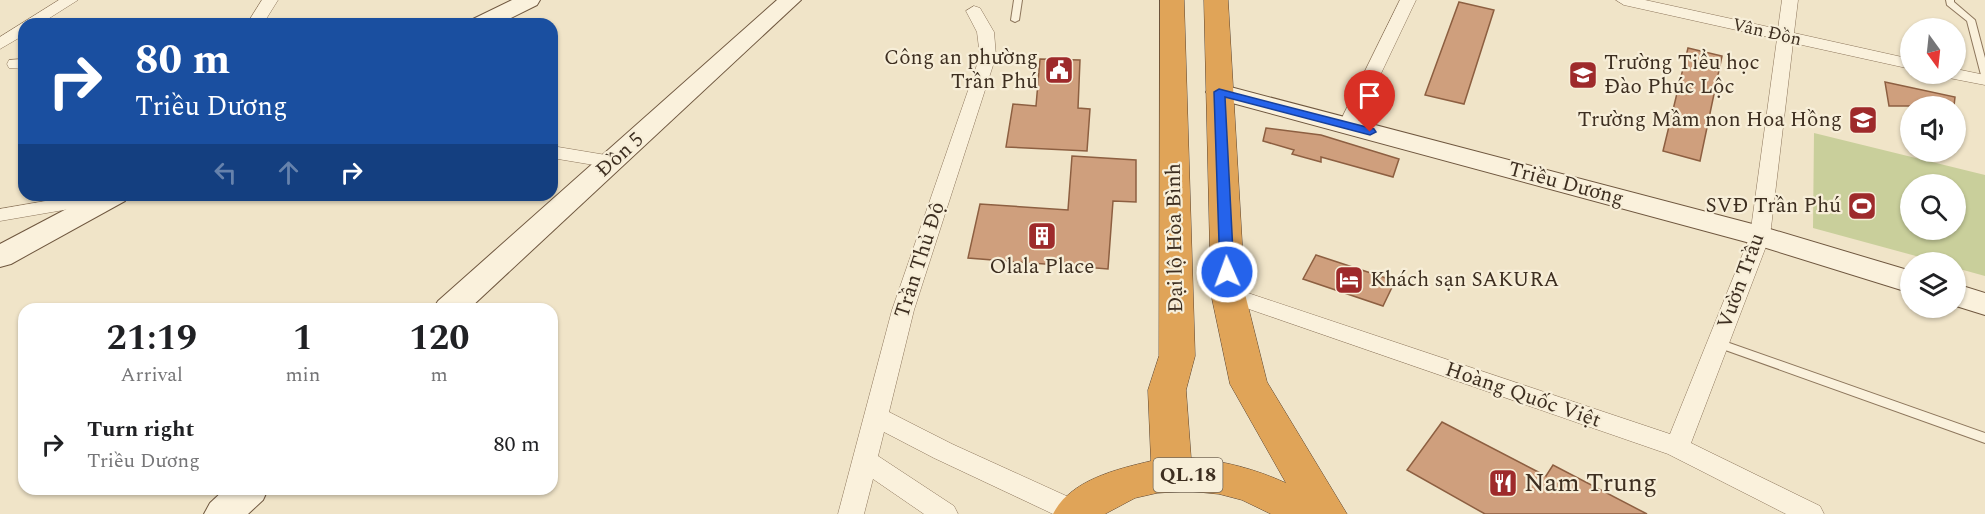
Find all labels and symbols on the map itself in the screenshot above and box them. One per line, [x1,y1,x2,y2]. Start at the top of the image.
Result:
street label: Vân Đồn [1730,11,1804,53]
north arrow [1900,18,1966,84]
place label: Công an phường Trần Phú [884,42,1038,98]
place label: Trường Tiểu học Đào Phúc Lộc [1604,47,1759,103]
public building icon: Công an phường Trần Phú [1043,54,1075,86]
school or university icon: Trường Tiểu học Đào Phúc Lộc [1567,59,1599,91]
pin [1344,70,1395,132]
place label: Trường Mầm non Hoa Hồng [1578,104,1842,136]
school or university icon: Trường Mầm non Hoa Hồng [1847,104,1879,136]
street label: Đồn 5 [589,125,651,185]
street label: Triều Dương [1505,153,1627,215]
street label: Đại lộ Hòa Bình [1158,163,1192,313]
place label: SVĐ Trần Phú [1706,190,1841,222]
sports icon: SVĐ Trần Phú [1846,190,1878,222]
street label: Trần Thủ Độ [886,198,954,322]
building icon: Olala Place [1026,220,1058,252]
street label: Vườn Trầu [1709,228,1773,333]
position arrow [1195,240,1259,304]
place label: Olala Place [989,251,1095,283]
hotel icon: Khách sạn SAKURA [1333,264,1365,296]
place label: Khách sạn SAKURA [1370,264,1559,296]
street label: Hoàng Quốc Việt [1441,353,1605,437]
road number: QL.18 [1154,458,1222,492]
place label: Nam Trung [1524,463,1657,503]
restaurant icon: Nam Trung [1487,467,1519,499]

